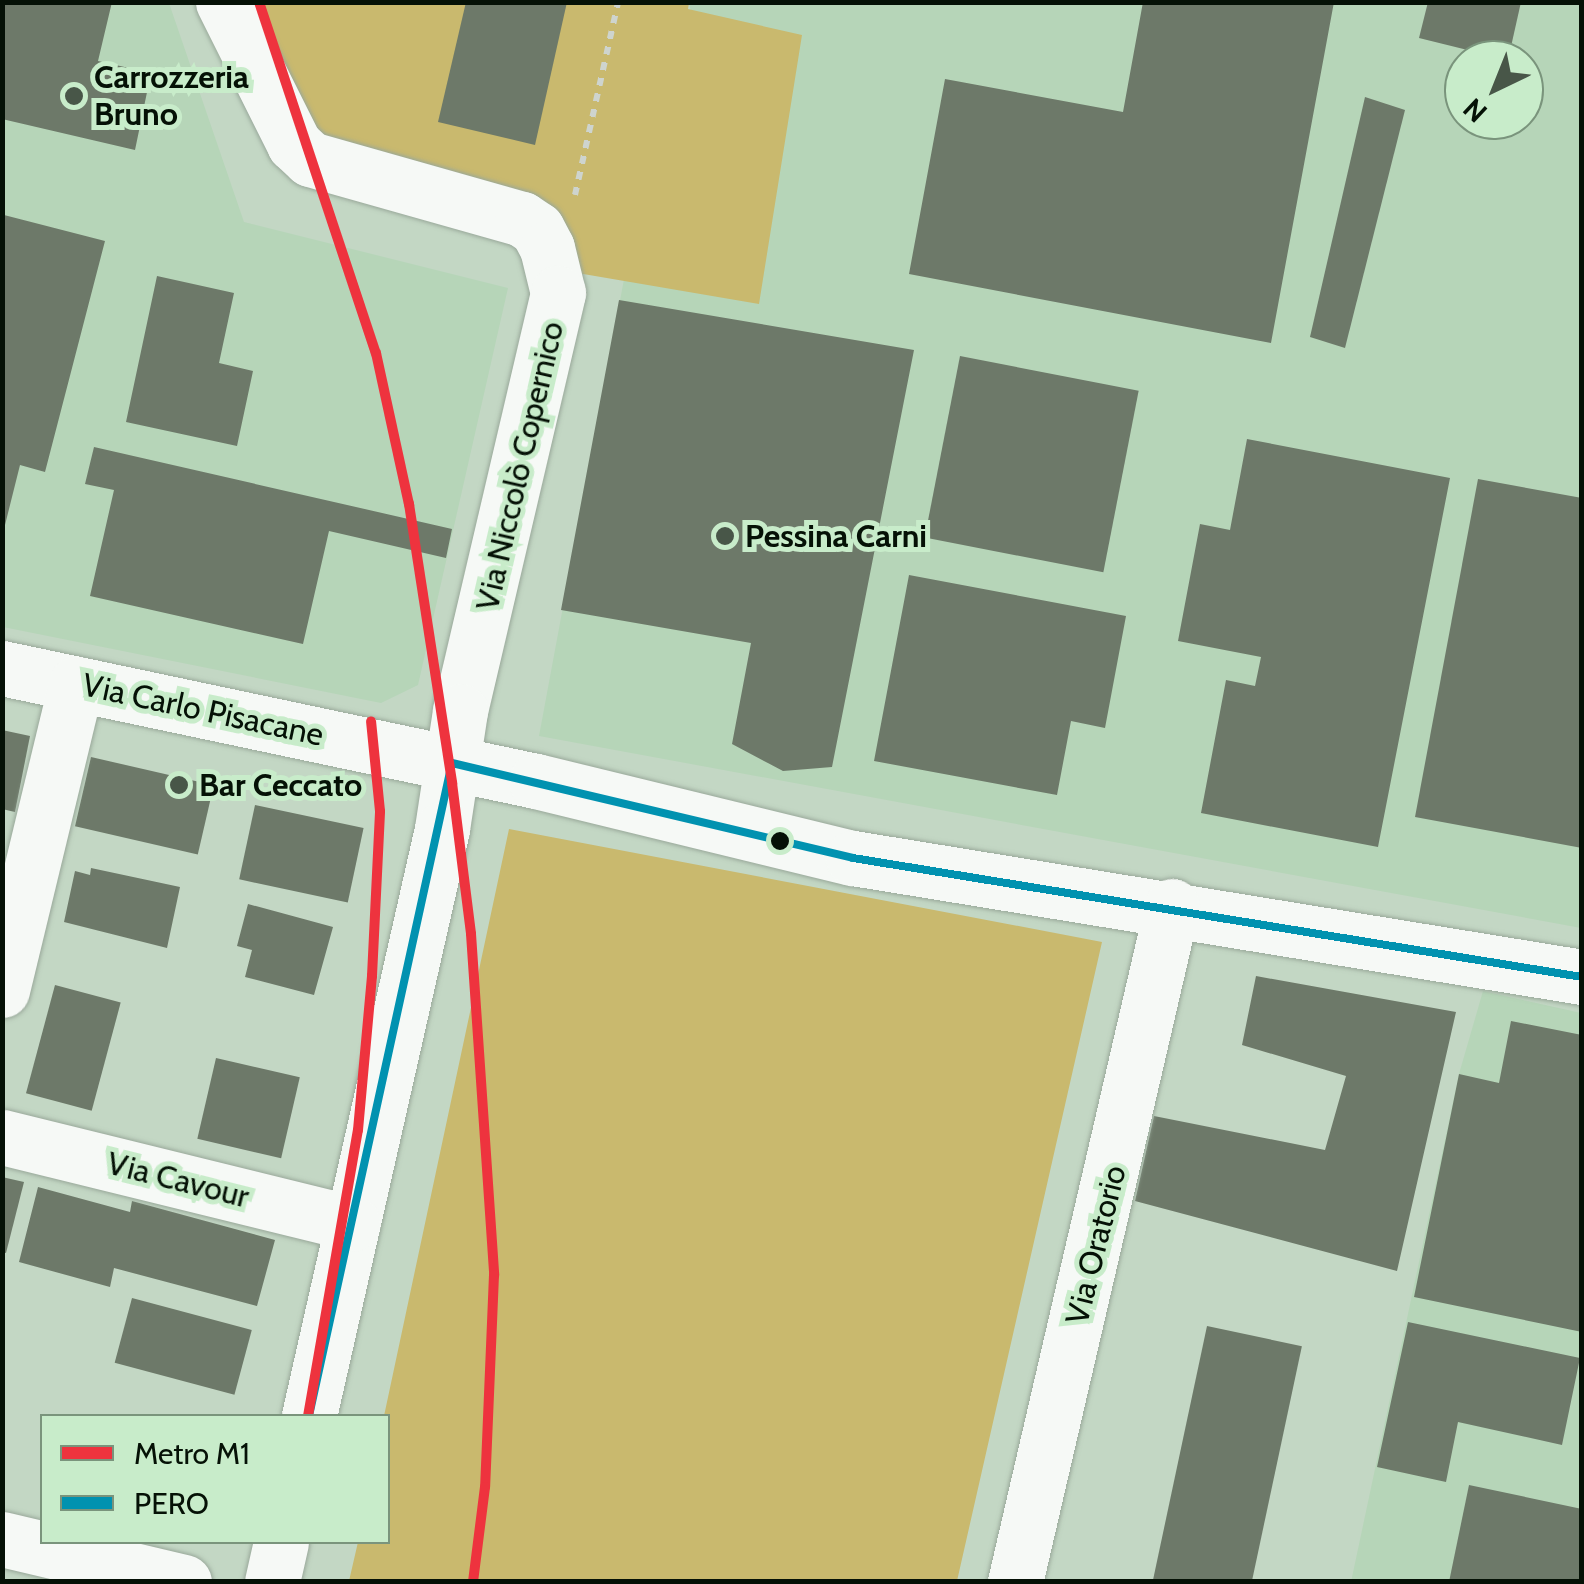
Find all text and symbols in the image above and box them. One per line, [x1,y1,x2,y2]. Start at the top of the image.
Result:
north arrow [1444,40,1544,140]
place label: Carrozzeria Bruno [94,59,249,134]
marker: Carrozzeria Bruno [63,85,85,107]
text: N [1456,91,1494,130]
street label: Via Niccolò Copernico [468,318,572,614]
place label: Pessina Carni [745,517,927,555]
marker: Pessina Carni [714,525,736,547]
street label: Via Carlo Pisacane [79,666,327,754]
place label: Bar Ceccato [199,766,362,804]
marker: Bar Ceccato [168,774,190,796]
unlabelled marker [770,831,790,851]
street label: Via Cavour [103,1144,253,1216]
street label: Via Oratorio [1058,1162,1134,1328]
legend [40,1414,390,1544]
text: Metro M1 [134,1435,250,1472]
text: PERO [134,1485,209,1522]

